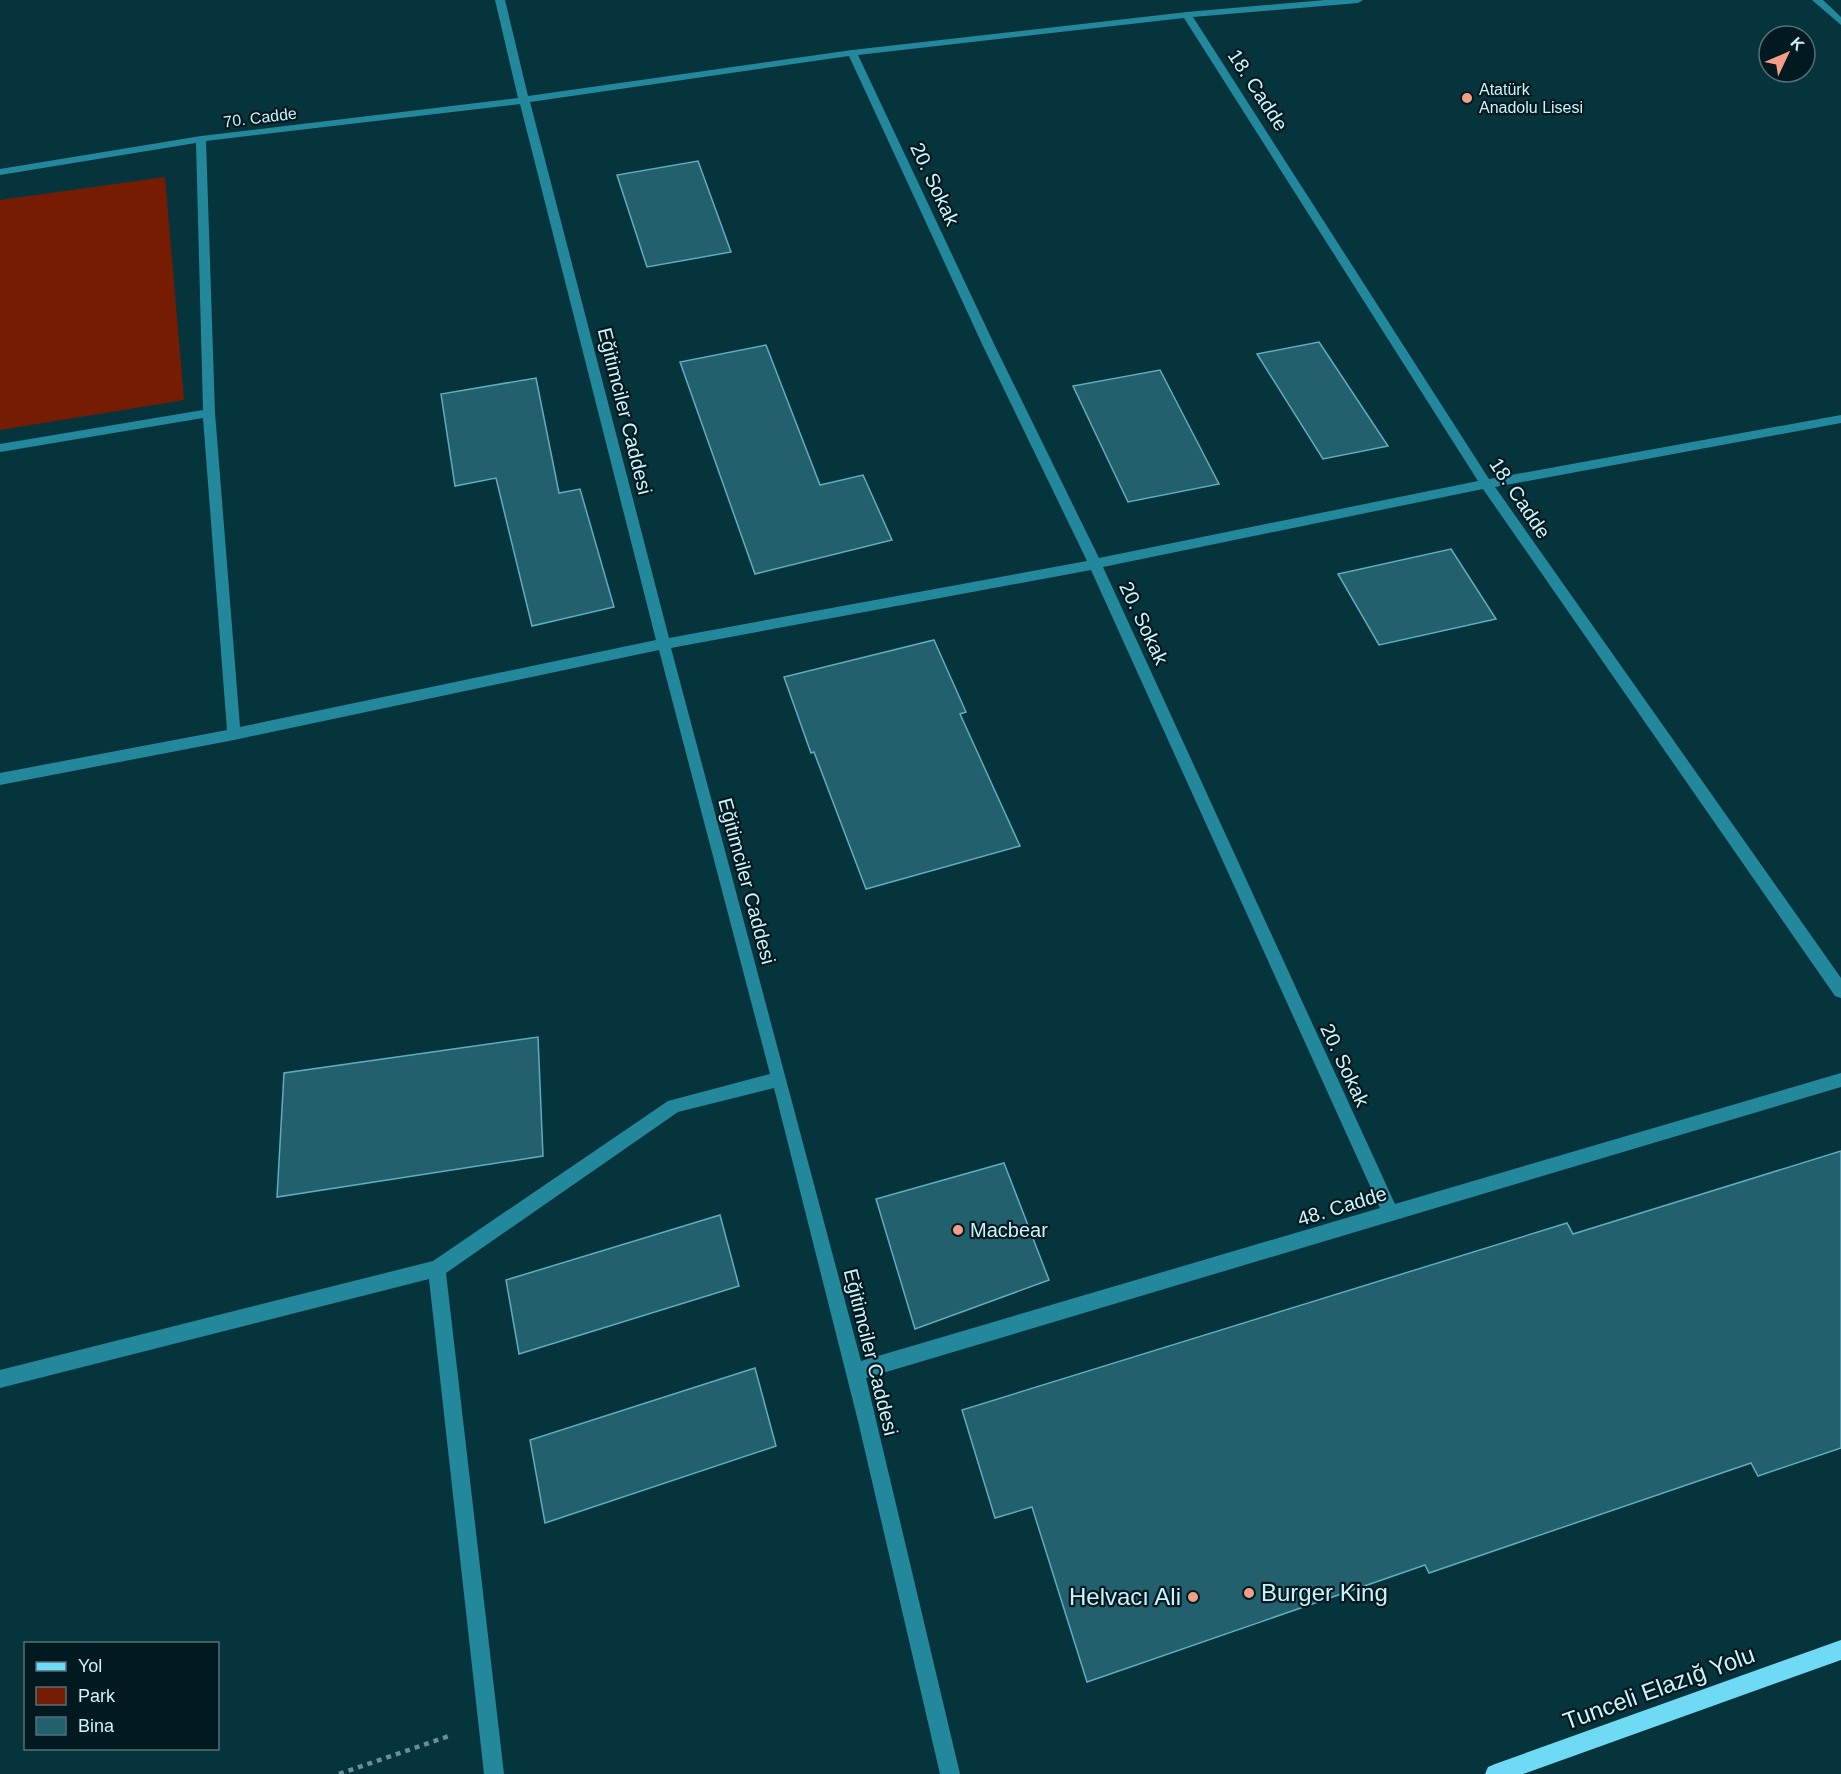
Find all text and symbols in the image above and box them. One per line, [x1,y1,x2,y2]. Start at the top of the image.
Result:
north arrow [1757,24,1817,84]
text: K [1787,34,1808,54]
street label: 18. Cadde [1224,45,1292,135]
place label: Atatürk Anadolu Lisesi [1479,81,1583,116]
marker: Atatürk Anadolu Lisesi [1460,91,1474,105]
street label: 70. Cadde [222,105,298,130]
street label: 20. Sokak [906,139,964,230]
street label: Eğitimciler Caddesi [594,325,656,497]
street label: 18. Cadde [1485,454,1555,542]
street label: 20. Sokak [1115,578,1173,669]
street label: Eğitimciler Caddesi [714,795,780,967]
street label: 20. Sokak [1316,1020,1374,1111]
street label: 48. Cadde [1295,1182,1389,1230]
place label: Macbear [970,1219,1048,1241]
marker: Macbear [951,1223,965,1237]
street label: Eğitimciler Caddesi [840,1266,902,1438]
place label: Burger King [1261,1579,1388,1606]
place label: Helvacı Ali [1069,1583,1181,1610]
marker: Burger King [1242,1586,1256,1600]
marker: Helvacı Ali [1186,1590,1200,1604]
street label: Tunceli Elazığ Yolu [1559,1640,1758,1735]
legend [24,1642,219,1750]
text: Yol [78,1656,102,1676]
text: Park [78,1686,116,1706]
text: Bina [78,1716,115,1736]

